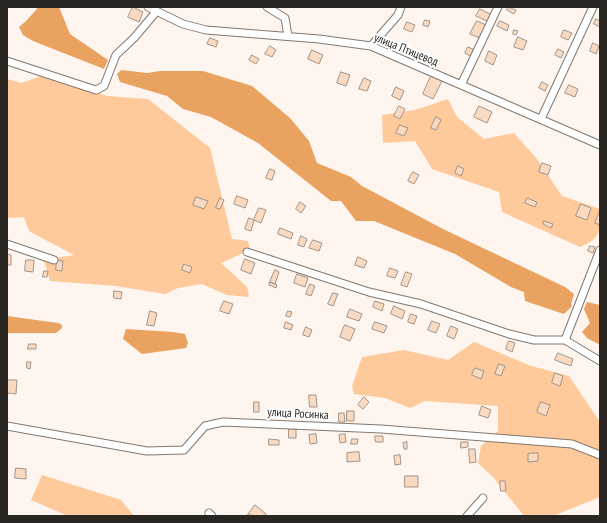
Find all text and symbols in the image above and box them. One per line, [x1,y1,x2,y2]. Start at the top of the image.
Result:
street label: улица Птицевод [372,31,440,69]
street label: улица Росинка [267,405,329,423]

